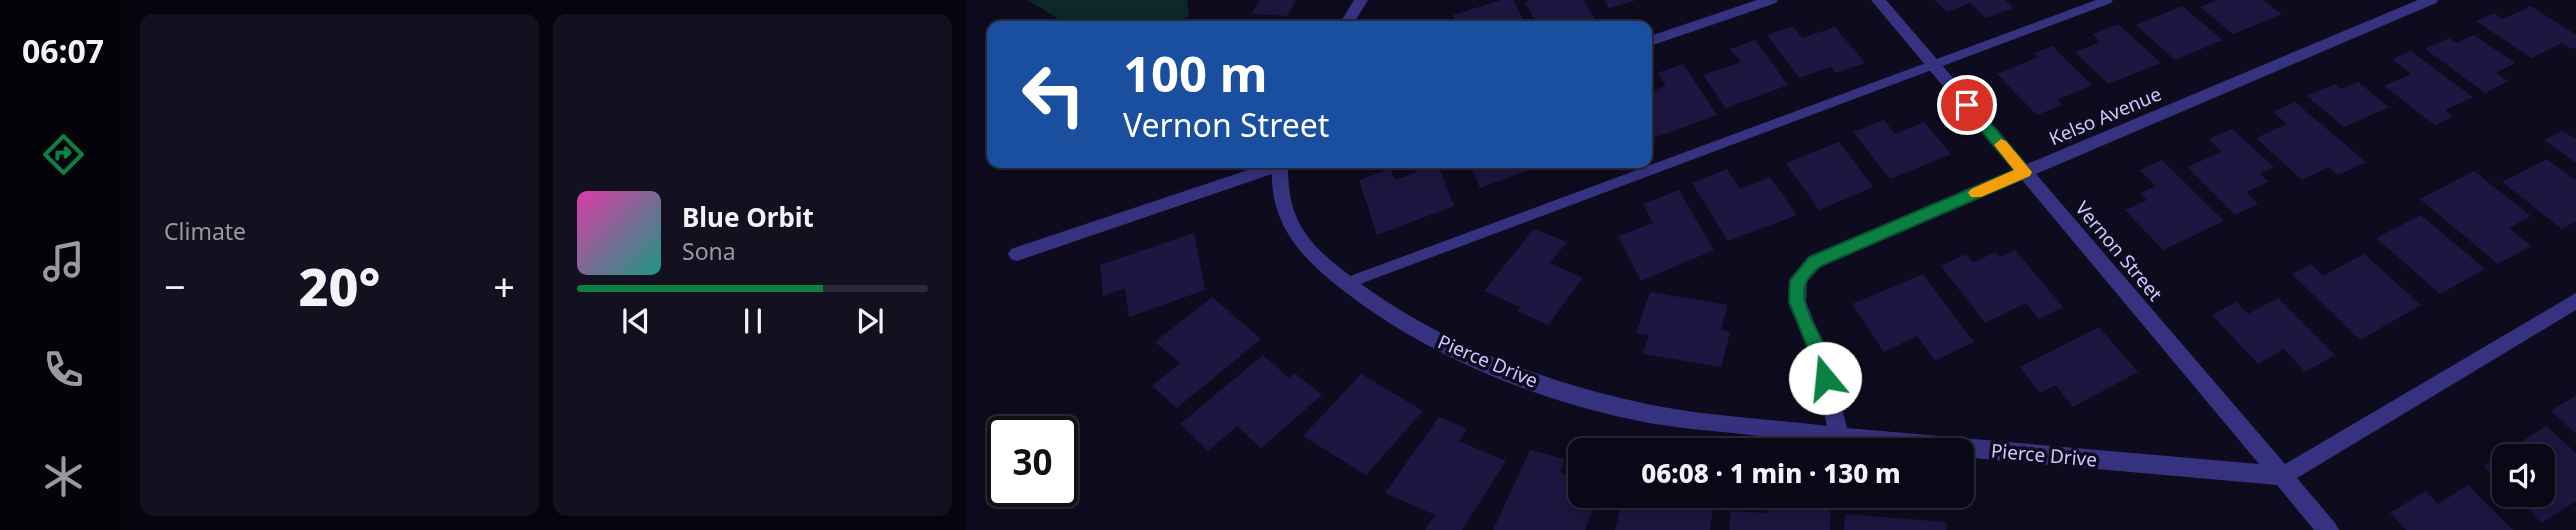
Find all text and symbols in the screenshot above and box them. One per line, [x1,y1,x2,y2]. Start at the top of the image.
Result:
text: 06:07 [22,29,104,72]
text: 100 m [1123,40,1268,106]
icon: left [1008,49,1099,140]
pin [1937,75,1997,135]
street label: Kelso Avenue [2045,81,2165,151]
icon: arrive [1948,86,1986,124]
text: Vernon Street [1123,103,1329,146]
icon: directions [39,130,88,179]
street label: Vernon Street [2070,196,2168,306]
text: Blue Orbit [682,199,814,235]
text: Climate [164,215,246,247]
text: Sona [682,235,736,267]
icon: music [39,237,88,286]
text: 20° [298,250,381,321]
text: − [164,260,186,312]
text: + [493,260,515,312]
icon: previous [617,302,655,340]
icon: pause [734,302,772,340]
icon: next [851,302,889,340]
street label: Pierce Drive [1434,328,1542,394]
position arrow [1788,341,1862,415]
icon: phone [39,345,88,394]
speed limit sign: 30 [987,416,1078,507]
street label: Pierce Drive [1990,437,2098,473]
map controls [2492,444,2555,507]
button: sound [2492,444,2555,507]
icon: climate [39,452,88,501]
text: 06:08 · 1 min · 130 m [1641,455,1901,491]

